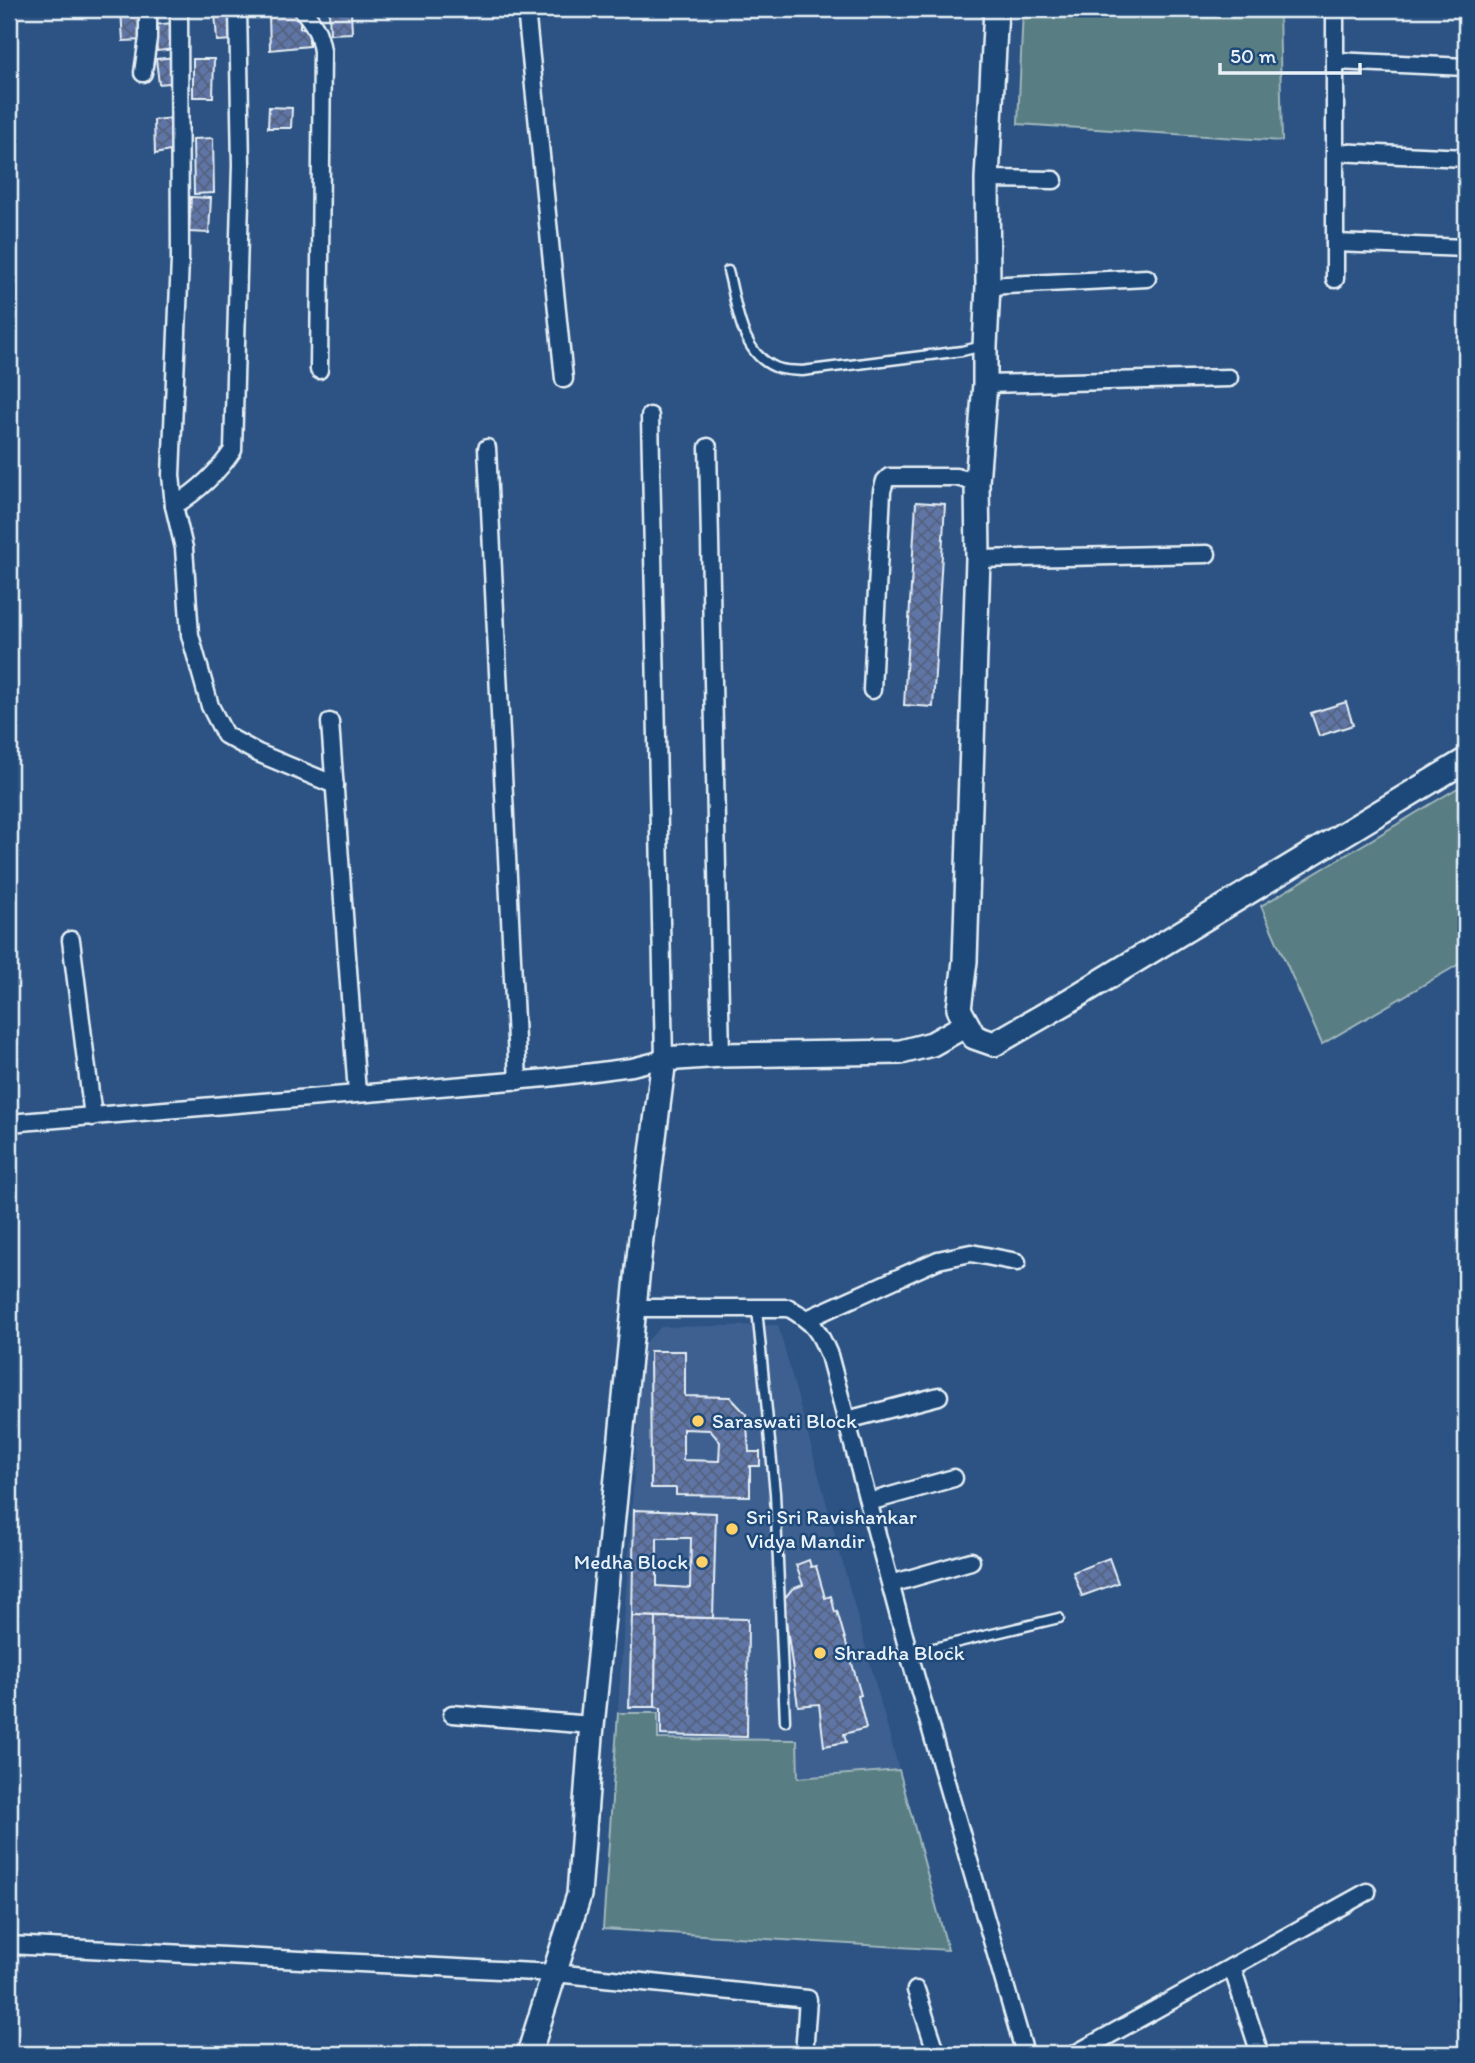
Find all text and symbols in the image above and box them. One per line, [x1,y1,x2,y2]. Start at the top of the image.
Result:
scale bar [1220,32,1360,76]
text: 50 m [1230,43,1277,68]
place label: Saraswati Block [712,1408,857,1433]
marker: Saraswati Block [690,1413,706,1429]
place label: Sri Sri Ravishankar Vidya Mandir [746,1504,917,1553]
marker: Sri Sri Ravishankar Vidya Mandir [724,1521,740,1537]
place label: Medha Block [574,1549,688,1574]
marker: Medha Block [694,1554,710,1570]
place label: Shradha Block [834,1640,965,1665]
marker: Shradha Block [812,1645,828,1661]

